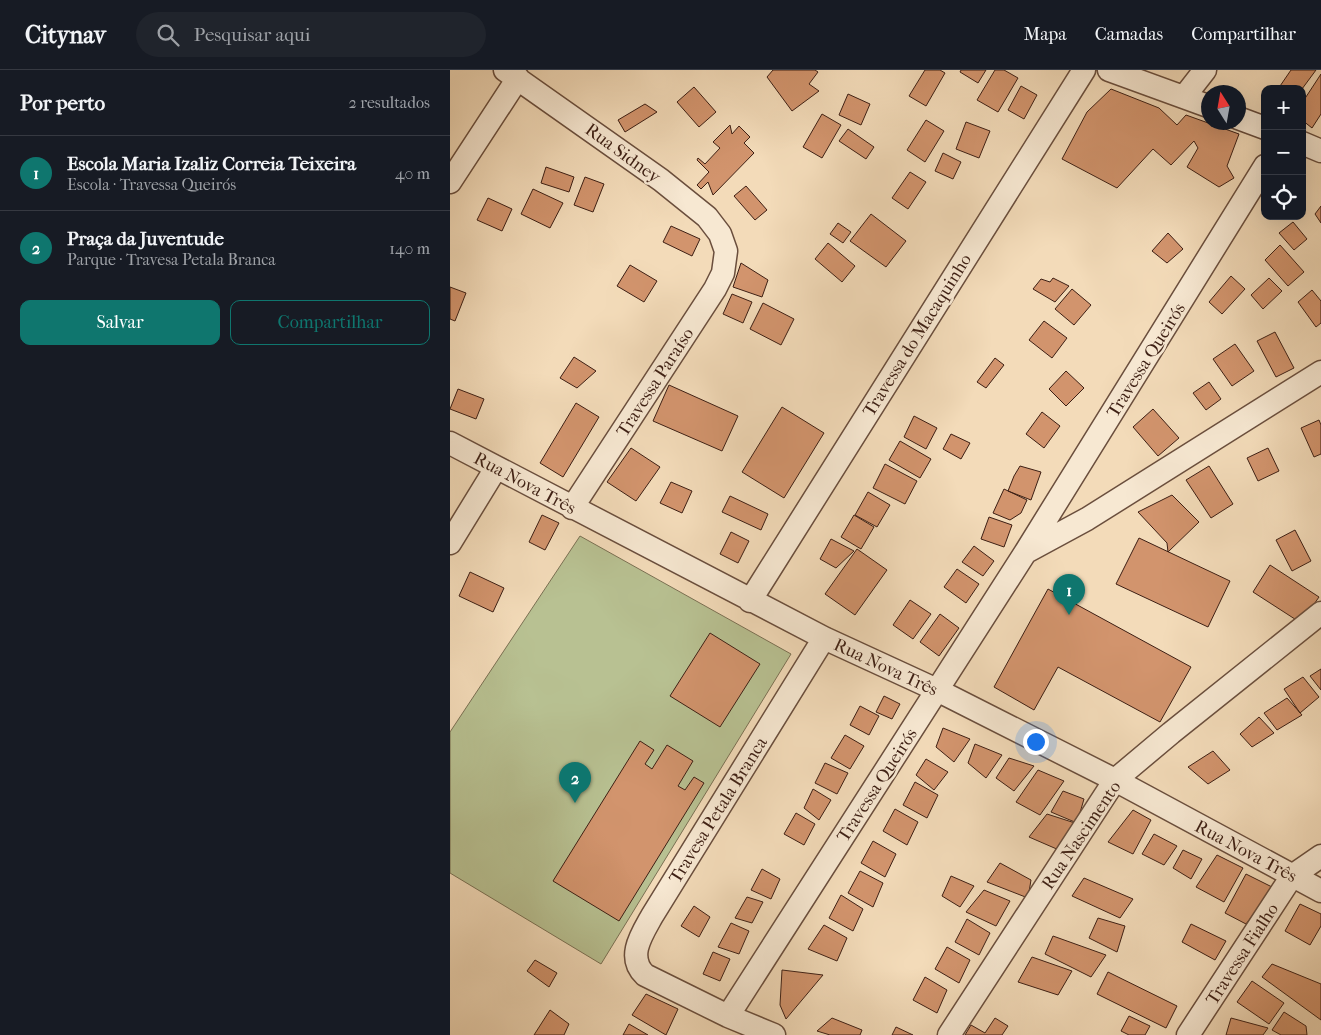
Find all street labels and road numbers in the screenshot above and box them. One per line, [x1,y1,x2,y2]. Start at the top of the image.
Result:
street label: Rua Sidney [581,119,666,189]
street label: Travessa do Macaquinho [859,250,976,420]
street label: Travessa Queirós [1103,299,1190,421]
street label: Travessa Paraíso [612,324,698,441]
street label: Rua Nova Três [470,448,580,519]
street label: Rua Nova Três [830,634,941,701]
street label: Travessa Queirós [833,724,922,846]
street label: Travesa Petala Branca [665,733,772,887]
street label: Rua Nascimento [1037,777,1125,894]
street label: Rua Nova Três [1191,816,1301,887]
street label: Travessa Fialho [1202,899,1283,1009]

